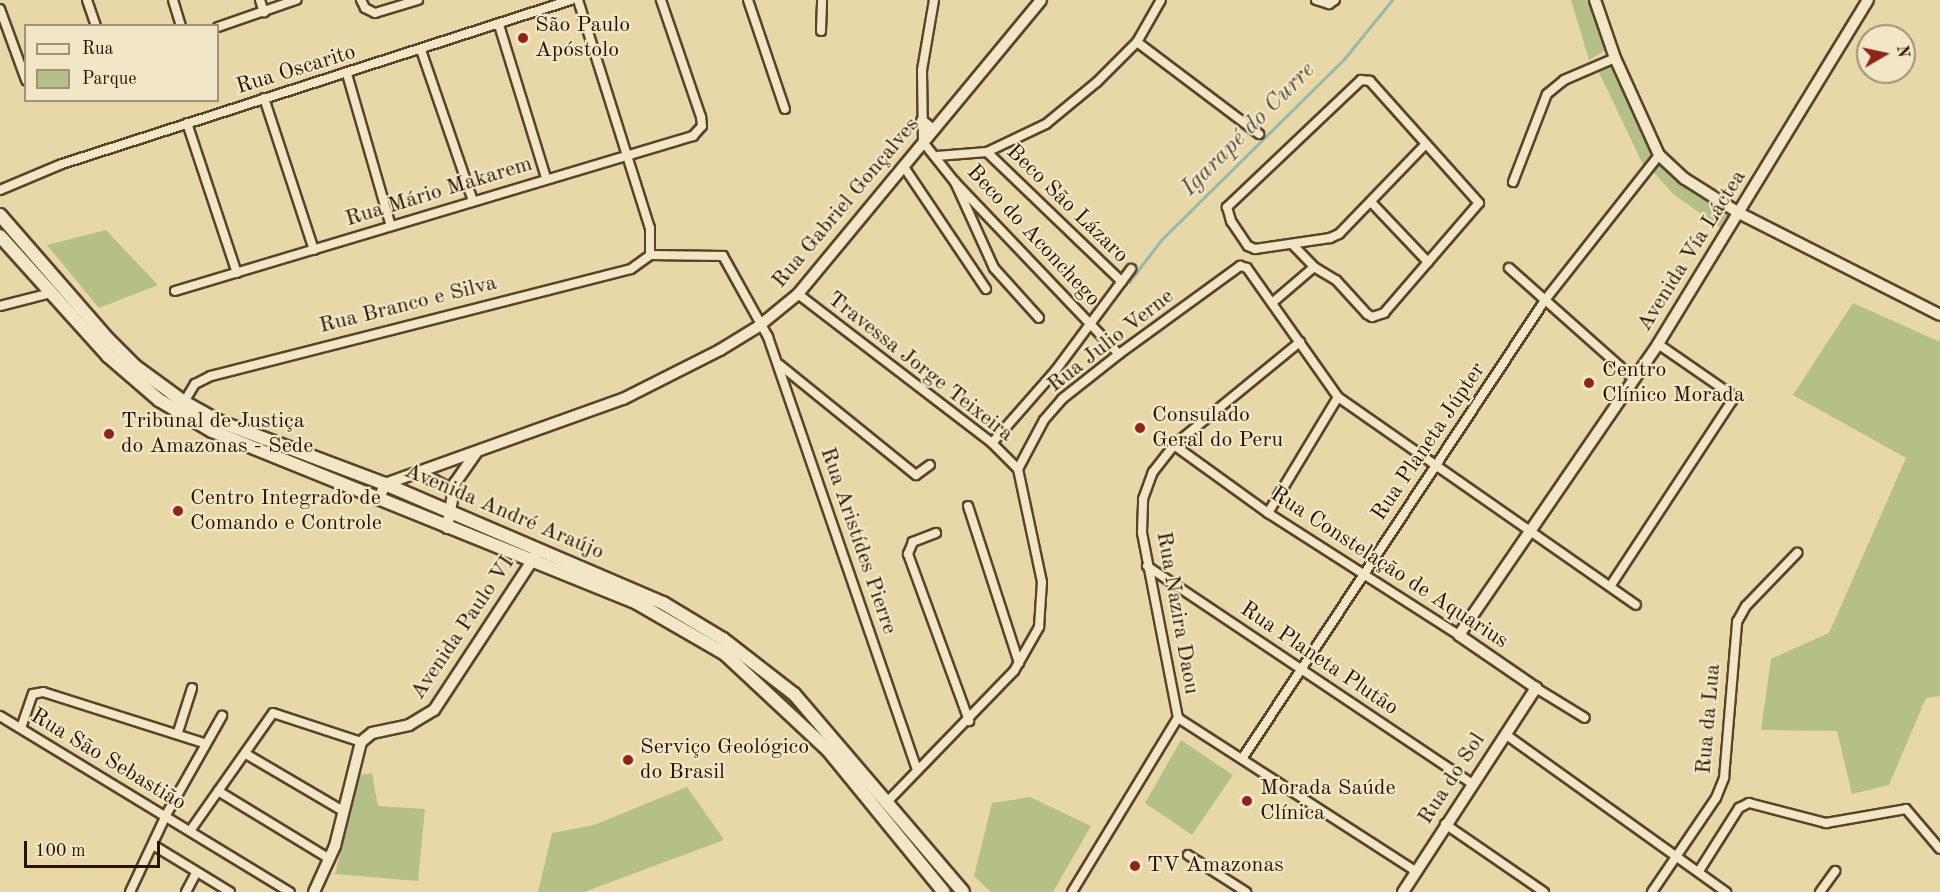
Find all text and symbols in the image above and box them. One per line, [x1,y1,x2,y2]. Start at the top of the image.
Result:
place label: São Paulo Apóstolo [535,12,630,63]
legend [24,24,219,102]
north arrow [1856,24,1916,84]
marker: São Paulo Apóstolo [516,31,530,45]
street label: Rua Oscarito [233,39,359,101]
text: Rua [82,40,113,58]
text: N [1893,44,1911,59]
water label: Igarapé do Curre [1176,57,1322,203]
text: Parque [82,70,137,88]
street label: Rua Gabriel Gonçalves [767,112,925,294]
street label: Beco São Lázaro [1000,139,1134,269]
street label: Rua Mário Makarem [342,151,536,233]
street label: Beco do Aconchego [961,160,1105,312]
street label: Avenida Vía Láctea [1632,165,1752,337]
street label: Rua Branco e Silva [317,270,499,340]
street label: Rua Julio Verne [1043,283,1179,399]
street label: Travessa Jorge Teixeira [822,286,1018,448]
place label: Centro Clínico Morada [1602,357,1745,408]
street label: Rua Planeta Júpter [1366,358,1492,526]
marker: Centro Clínico Morada [1580,374,1598,392]
place label: Consulado Geral do Peru [1152,402,1283,454]
place label: Tribunal de Justiça do Amazonas - Sede [121,408,313,460]
marker: Consulado Geral do Peru [1133,421,1147,435]
marker: Tribunal de Justiça do Amazonas - Sede [102,427,116,441]
street label: Rua Aristídes Pierre [814,444,902,638]
street label: Avenida André Araújo [400,458,608,566]
street label: Rua Constelação de Aquarius [1265,481,1513,655]
place label: Centro Integrado de Comando e Controle [190,485,382,536]
marker: Centro Integrado de Comando e Controle [171,504,185,518]
street label: Rua Nazira Daou [1150,530,1204,696]
street label: Avenida Paulo VI [405,551,521,705]
street label: Rua Planeta Plutão [1235,596,1403,722]
street label: Rua da Lua [1691,663,1727,775]
street label: Rua São Sebastião [25,703,191,817]
street label: Rua do Sol [1413,728,1491,830]
place label: Serviço Geológico do Brasil [640,734,809,786]
marker: Serviço Geológico do Brasil [621,753,635,767]
place label: Morada Saúde Clínica [1260,775,1396,826]
marker: Morada Saúde Clínica [1238,792,1256,810]
scale bar [27,829,164,867]
text: 100 m [35,842,86,860]
place label: TV Amazonas [1147,853,1284,879]
marker: TV Amazonas [1128,859,1142,873]

